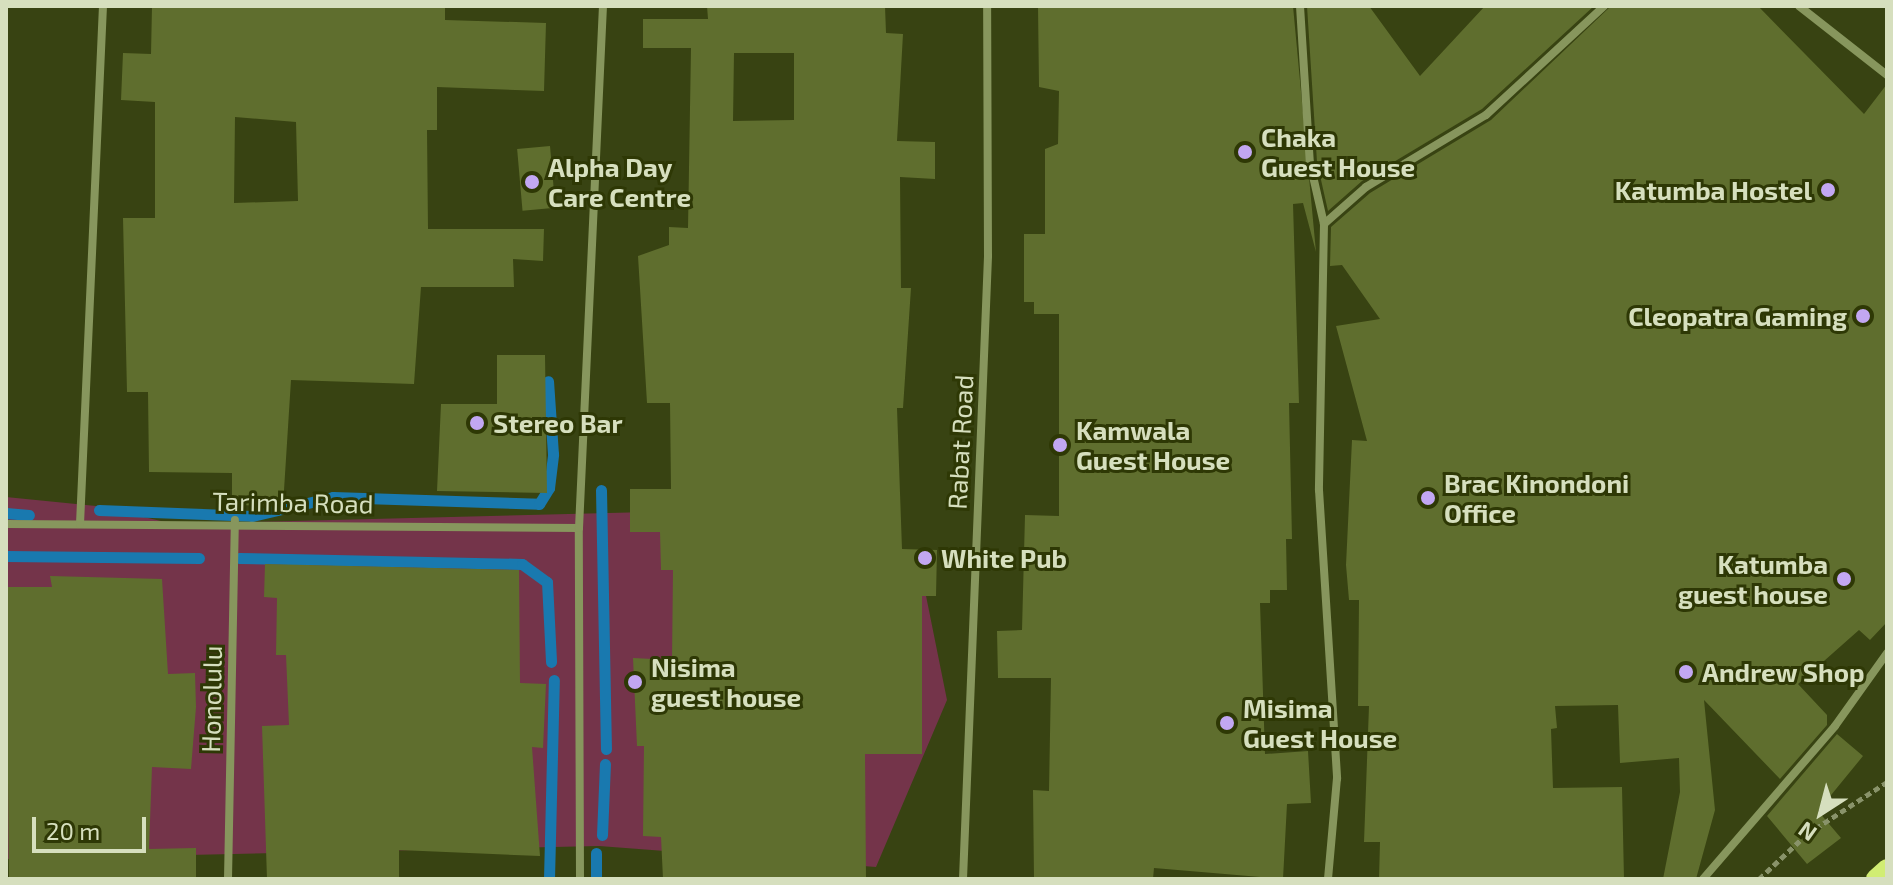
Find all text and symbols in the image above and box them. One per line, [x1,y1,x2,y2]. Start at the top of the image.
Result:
place label: Chaka Guest House [1261,121,1415,182]
marker: Chaka Guest House [1236,143,1254,161]
place label: Alpha Day Care Centre [548,151,691,212]
marker: Alpha Day Care Centre [523,173,541,191]
place label: Katumba Hostel [1615,174,1812,206]
marker: Katumba Hostel [1819,181,1837,199]
place label: Cleopatra Gaming [1628,300,1847,332]
marker: Cleopatra Gaming [1854,307,1872,325]
street label: Rabat Road [941,374,979,510]
place label: Stereo Bar [493,407,623,439]
marker: Stereo Bar [468,414,486,432]
place label: Kamwala Guest House [1076,414,1230,476]
marker: Kamwala Guest House [1051,436,1069,454]
place label: Brac Kinondoni Office [1444,467,1629,528]
street label: Tarimba Road [212,485,374,519]
marker: Brac Kinondoni Office [1419,489,1437,507]
place label: White Pub [941,542,1067,574]
place label: Katumba guest house [1678,548,1828,610]
marker: White Pub [916,549,934,567]
marker: Katumba guest house [1835,570,1853,588]
street label: Honolulu [194,645,228,753]
place label: Nisima guest house [651,651,801,712]
place label: Andrew Shop [1702,656,1865,688]
marker: Andrew Shop [1677,663,1695,681]
marker: Nisima guest house [626,673,644,691]
place label: Misima Guest House [1243,692,1397,754]
marker: Misima Guest House [1218,714,1236,732]
north arrow [1781,773,1861,853]
scale bar [36,801,150,851]
text: 20 m [46,816,100,845]
text: N [1793,817,1821,848]

